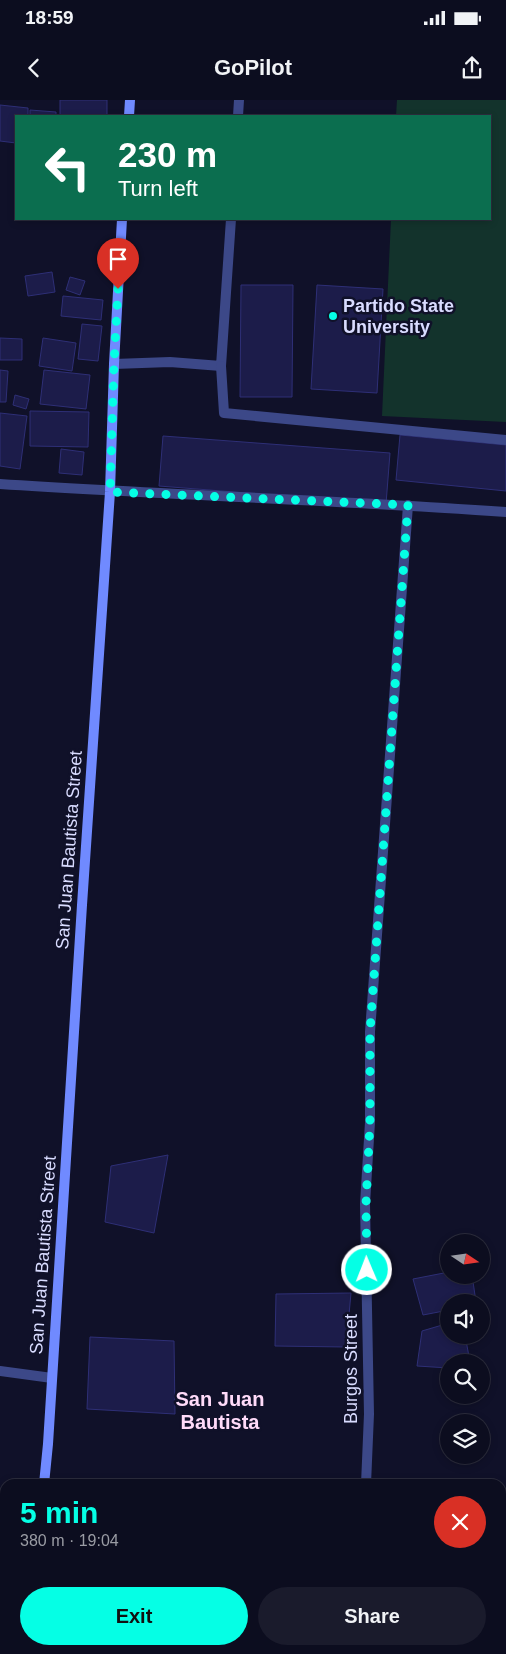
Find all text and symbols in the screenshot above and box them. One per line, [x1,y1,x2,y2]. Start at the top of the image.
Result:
text: 18:59 [25,7,74,28]
icon: back [20,54,48,82]
icon: share [458,54,486,82]
text: GoPilot [214,55,292,80]
icon: left [35,135,100,200]
text: 230 m [118,135,217,174]
text: Turn left [118,176,198,201]
pin [97,238,139,289]
icon: arrive [104,245,132,273]
place label: Partido State University [343,296,454,337]
marker: Partido State University [327,310,339,322]
street label: San Juan Bautista Street [52,750,86,950]
street label: San Juan Bautista Street [26,1155,60,1355]
north arrow [440,1234,490,1284]
map controls [440,1234,490,1464]
position arrow [340,1243,392,1295]
button: sound [440,1294,490,1344]
street label: Burgos Street [341,1314,361,1424]
button: search [440,1354,490,1404]
district label: San Juan Bautista [176,1388,264,1433]
button: layers [440,1414,490,1464]
text: 5 min [20,1496,98,1529]
button: close [434,1496,486,1548]
text: 380 m · 19:04 [20,1532,119,1549]
button: Exit [20,1587,248,1645]
button: Share [258,1587,486,1645]

